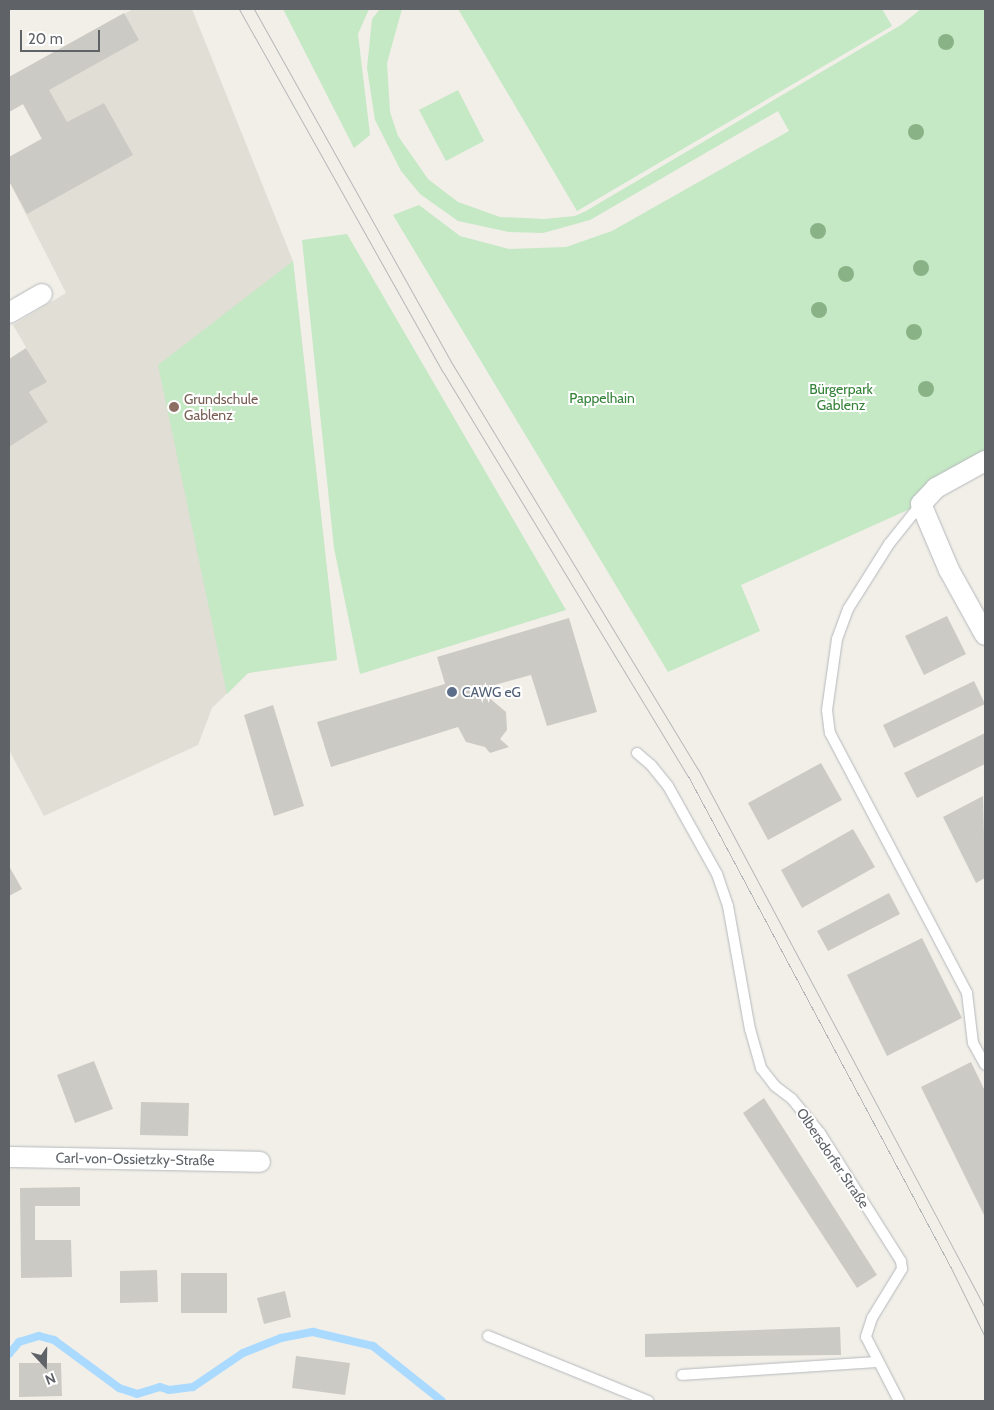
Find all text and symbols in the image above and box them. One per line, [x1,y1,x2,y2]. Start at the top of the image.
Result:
scale bar [22,20,102,52]
text: 20 m [28,30,63,48]
park label: Bürgerpark Gablenz [809,381,873,414]
park label: Pappelhain [569,390,635,406]
place label: Grundschule Gablenz [184,391,258,424]
marker: Grundschule Gablenz [168,401,180,413]
place label: CAWG eG [462,684,521,700]
marker: CAWG eG [446,686,458,698]
street label: Olbersdorfer Straße [793,1105,873,1211]
street label: Carl-von-Ossietzky-Straße [55,1149,215,1169]
north arrow [20,1340,70,1390]
text: N [43,1369,58,1389]

